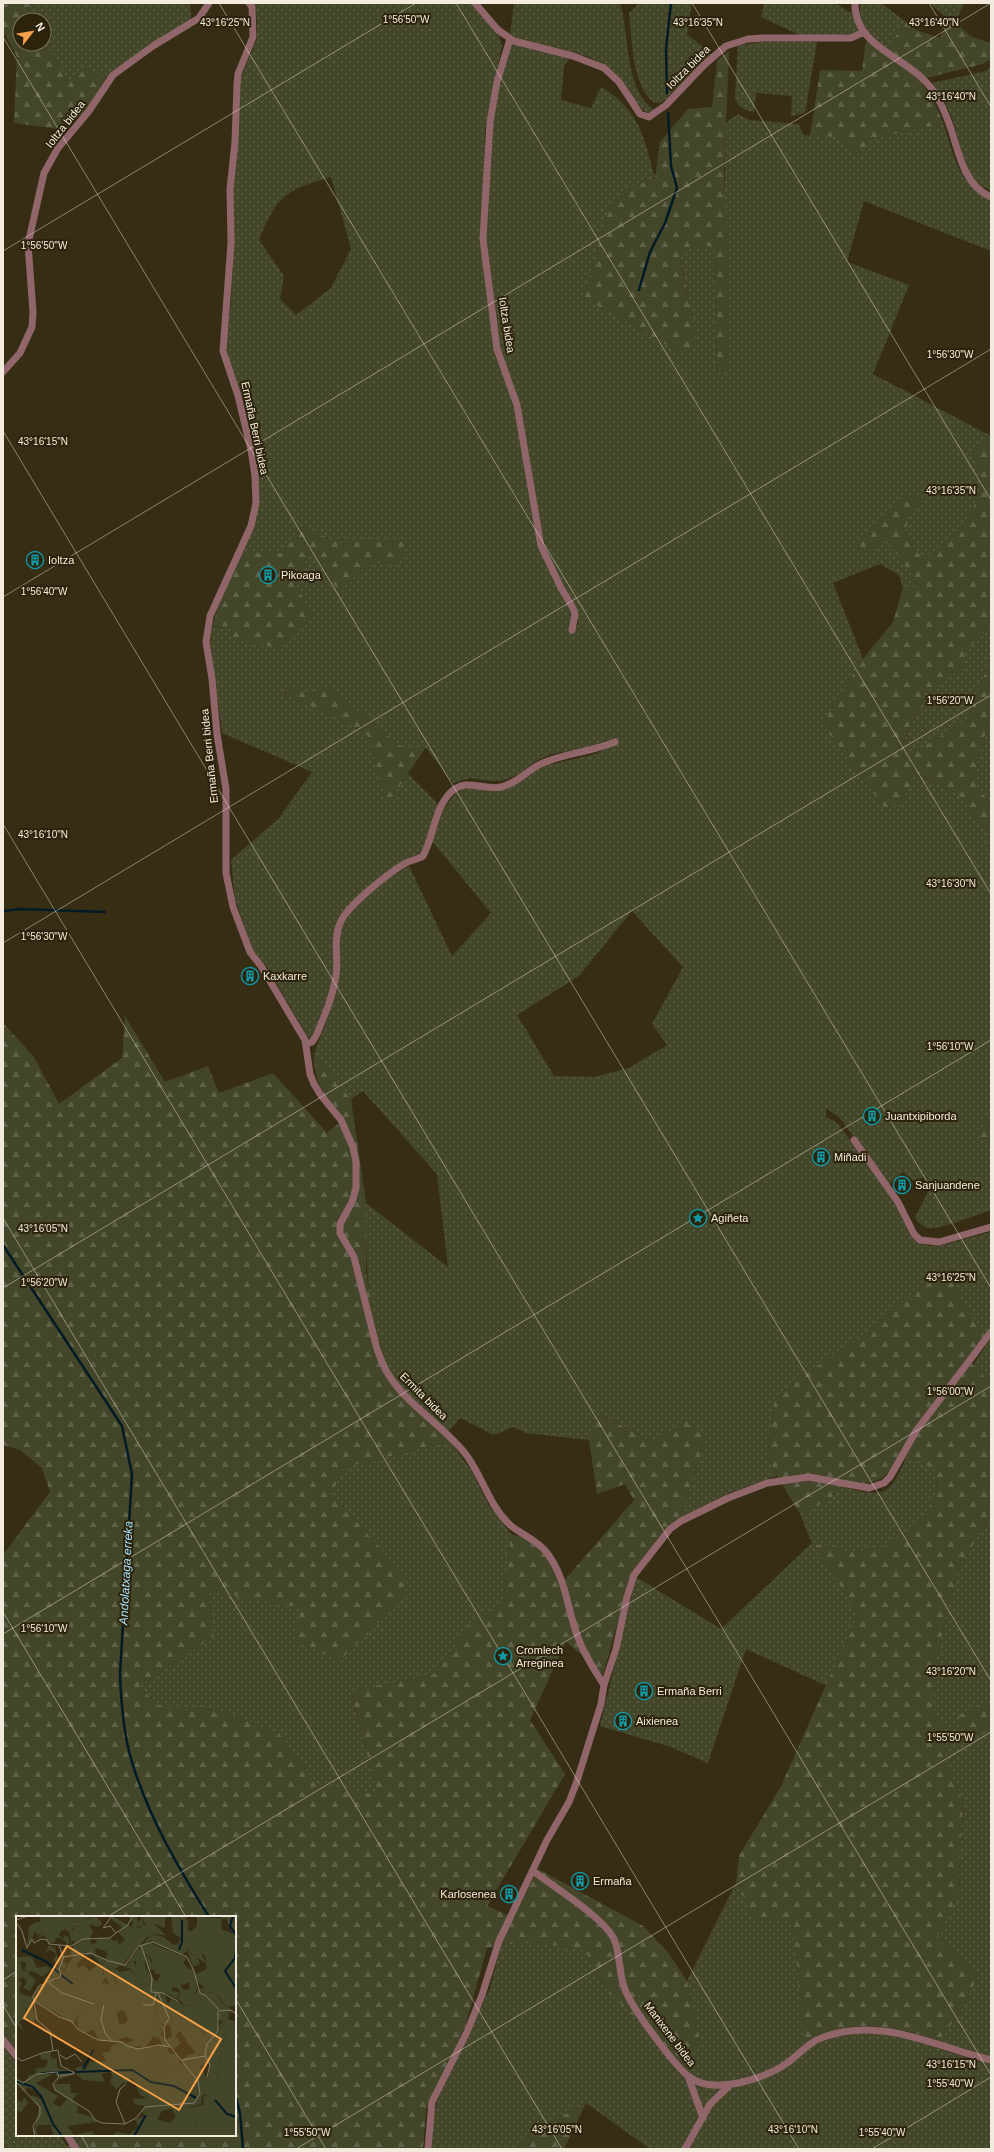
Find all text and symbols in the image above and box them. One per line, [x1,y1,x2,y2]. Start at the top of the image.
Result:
north arrow [12,12,52,52]
text: 1°56'50"W [383,14,430,25]
text: 43°16'25"N [200,17,250,28]
text: 43°16'35"N [673,17,723,28]
text: 43°16'40"N [909,17,959,28]
text: N [33,20,48,33]
street label: Ioltza bidea [664,42,713,91]
text: 43°16'40"N [926,91,976,102]
street label: Ioltza bidea [43,97,88,150]
text: 1°56'50"W [21,240,68,251]
street label: Ioltza bidea [497,296,517,355]
text: 1°56'30"W [927,349,974,360]
street label: Ermaña Berri bidea [239,380,271,476]
text: 43°16'15"N [18,436,68,447]
text: 43°16'35"N [926,485,976,496]
building icon: Ioltza [25,550,45,570]
place label: Ioltza [48,554,75,566]
building icon: Pikoaga [258,565,278,585]
place label: Pikoaga [281,569,322,581]
text: 1°56'40"W [21,586,68,597]
text: 1°56'20"W [927,695,974,706]
street label: Ermaña Berri bidea [198,707,220,804]
text: 43°16'10"N [18,829,68,840]
text: 43°16'30"N [926,878,976,889]
text: 1°56'30"W [21,931,68,942]
building icon: Kaxkarre [240,966,260,986]
place label: Kaxkarre [263,970,307,982]
text: 1°56'10"W [927,1041,974,1052]
building icon: Juantxipiborda [862,1106,882,1126]
place label: Juantxipiborda [885,1110,957,1122]
building icon: Miñadi [811,1147,831,1167]
place label: Miñadi [834,1151,866,1163]
building icon: Sanjuandene [892,1175,912,1195]
place label: Sanjuandene [915,1179,980,1191]
place icon: Agiñeta [688,1208,708,1228]
place label: Agiñeta [711,1212,749,1224]
text: 43°16'05"N [18,1223,68,1234]
text: 43°16'25"N [926,1272,976,1283]
text: 1°56'20"W [21,1277,68,1288]
street label: Ermita bidea [398,1370,451,1423]
text: 1°56'00"W [927,1386,974,1397]
water label: Andolatxaga erreka [116,1520,136,1626]
text: 1°56'10"W [21,1623,68,1634]
place label: Cromlech Arreginea [516,1644,565,1669]
place icon: Cromlech Arreginea [493,1646,513,1666]
text: 43°16'20"N [926,1666,976,1677]
building icon: Ermaña Berri [634,1681,654,1701]
place label: Ermaña Berri [657,1685,722,1697]
building icon: Aixienea [613,1711,633,1731]
place label: Aixienea [636,1715,679,1727]
text: 1°55'50"W [927,1732,974,1743]
building icon: Ermaña [570,1871,590,1891]
place label: Ermaña [593,1875,632,1887]
building icon: Karlosenea [499,1884,519,1904]
place label: Karlosenea [440,1888,497,1900]
inset map [16,1916,236,2136]
street label: Manixene bidea [642,1999,699,2069]
text: 43°16'15"N [926,2059,976,2070]
text: 1°55'40"W [927,2078,974,2089]
text: 43°16'05"N [532,2124,582,2135]
text: 43°16'10"N [768,2124,818,2135]
text: 1°55'50"W [284,2127,331,2138]
text: 1°55'40"W [859,2127,906,2138]

